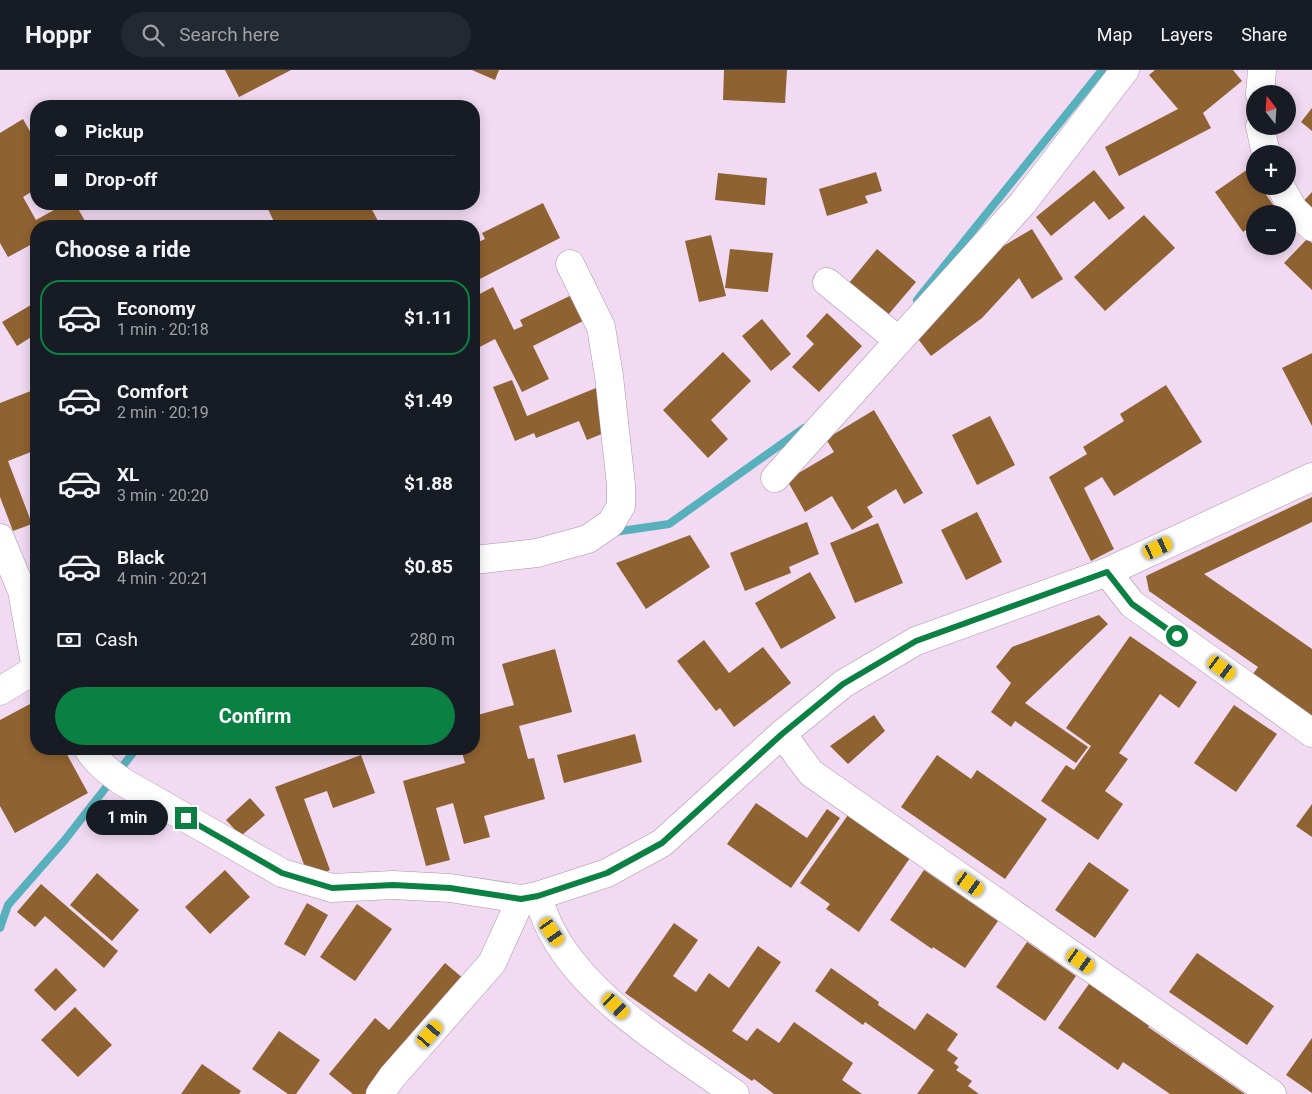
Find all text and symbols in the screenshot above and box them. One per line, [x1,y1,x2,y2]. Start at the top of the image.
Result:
search box [121,12,471,57]
text: Hoppr [25,21,91,49]
icon: search [139,21,167,49]
text: Search here [179,23,279,46]
text: Map [1097,24,1132,45]
text: Layers [1160,24,1213,45]
text: Share [1241,24,1287,45]
north arrow [1246,85,1296,135]
map controls [1246,85,1296,255]
text: Pickup [85,120,144,143]
button: + [1246,145,1296,195]
text: Drop-off [85,168,157,191]
button: − [1246,205,1296,255]
text: Choose a ride [55,237,191,262]
icon: car [57,295,102,340]
text: Economy [117,297,196,320]
text: $1.11 [404,306,453,329]
text: 1 min · 20:18 [117,320,209,339]
icon: car [57,378,102,423]
text: Comfort [117,380,188,403]
text: $1.49 [404,389,453,412]
text: 2 min · 20:19 [117,403,209,422]
icon: car [57,461,102,506]
text: XL [117,463,139,486]
text: $1.88 [404,472,453,495]
text: 3 min · 20:20 [117,486,209,505]
car [1141,535,1174,561]
icon: car [57,544,102,589]
text: Black [117,546,164,569]
text: $0.85 [404,555,453,578]
text: 4 min · 20:21 [117,569,209,588]
route start [1166,625,1188,647]
icon: cash [55,626,83,654]
text: Cash [95,628,138,651]
text: 280 m [410,630,455,649]
car [1205,653,1238,683]
button: Confirm [55,687,455,745]
callout: 1 min [86,800,168,836]
route end [175,807,197,829]
text: 1 min [107,808,147,827]
car [953,869,986,899]
car [537,915,566,949]
car [1064,946,1097,976]
car [599,990,632,1022]
car [414,1018,445,1050]

